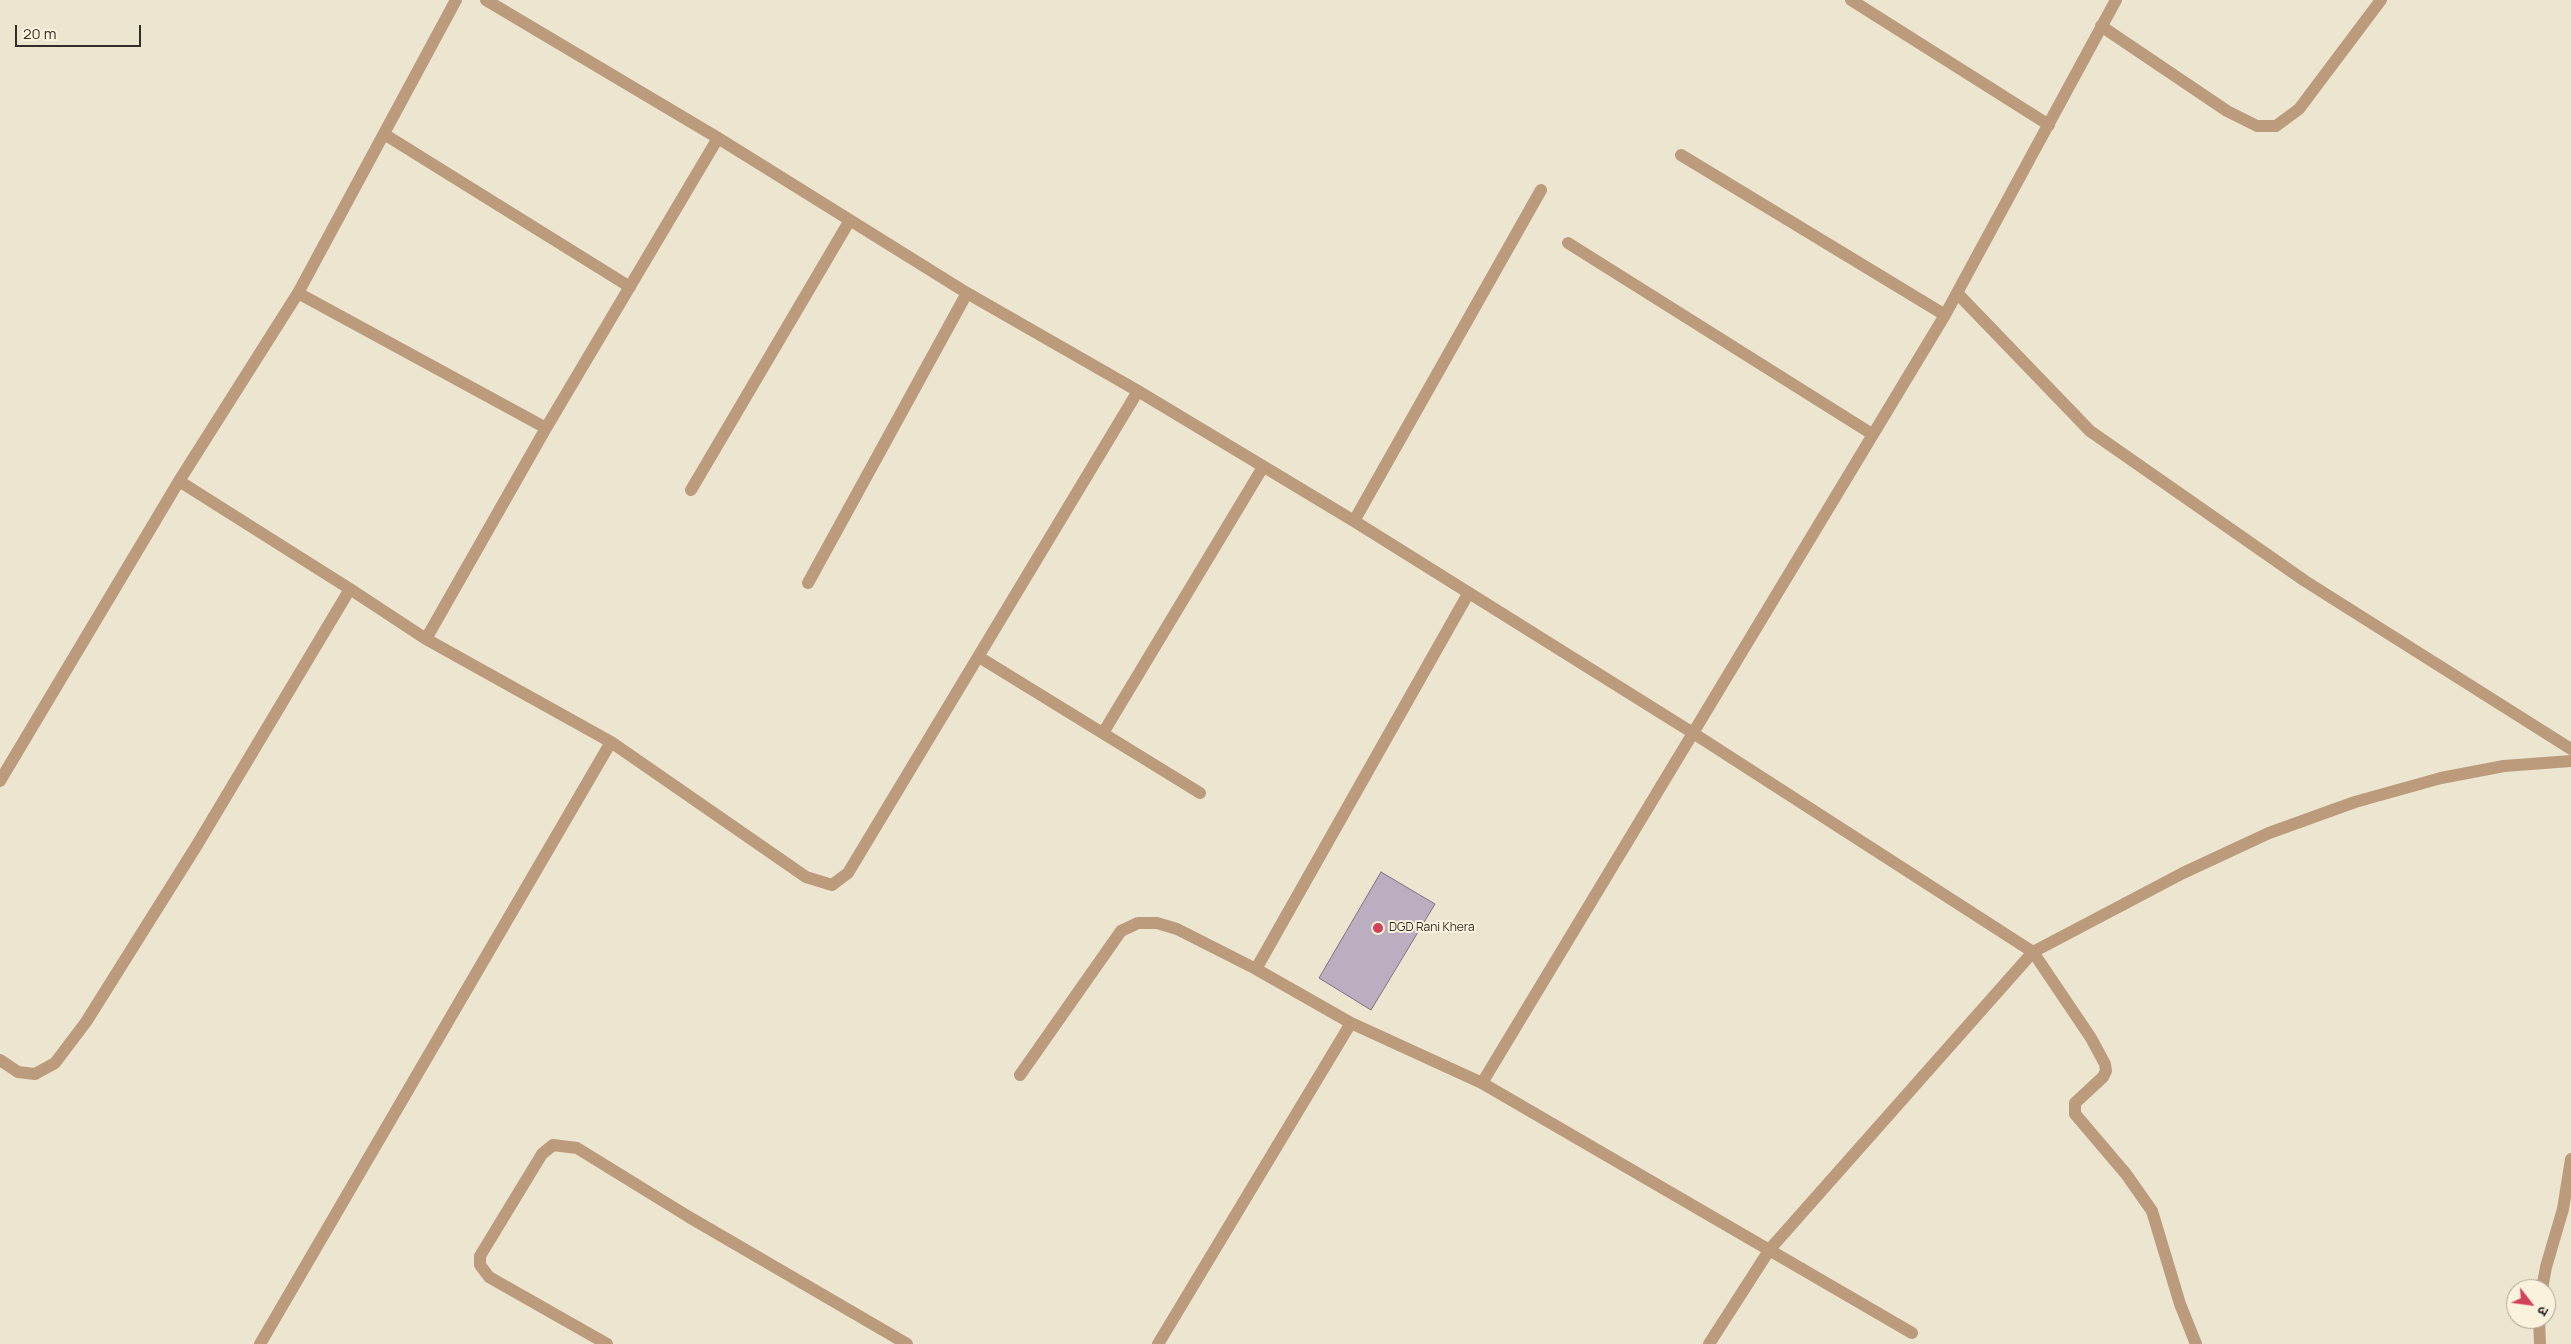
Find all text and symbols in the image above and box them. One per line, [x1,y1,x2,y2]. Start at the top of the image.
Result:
scale bar [18,15,144,47]
text: 20 m [23,23,56,44]
marker: DGD Rani Khera [1371,921,1385,935]
place label: DGD Rani Khera [1389,921,1475,935]
north arrow [2506,1279,2556,1329]
text: उ [2533,1303,2554,1320]

